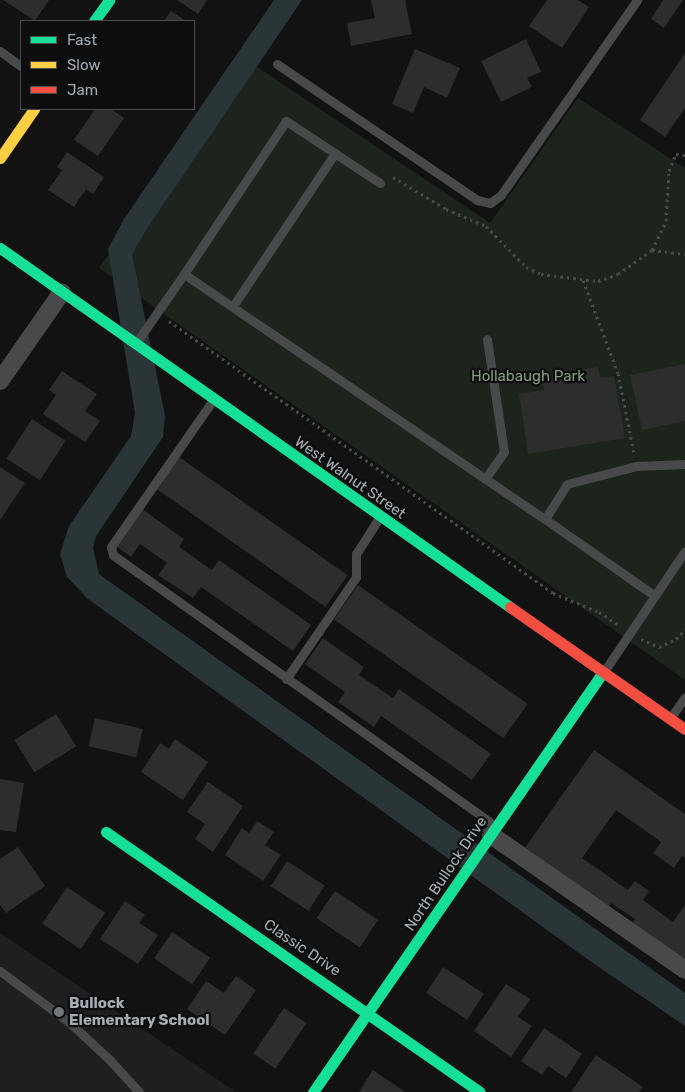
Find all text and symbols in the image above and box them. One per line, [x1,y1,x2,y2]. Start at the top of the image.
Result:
legend [20,20,195,110]
text: Fast [67,31,97,49]
text: Slow [67,56,100,74]
text: Jam [67,81,98,99]
park label: Hollabaugh Park [471,368,585,386]
street label: West Walnut Street [291,433,409,523]
street label: North Bullock Drive [401,813,491,935]
street label: Classic Drive [260,916,344,980]
place label: Bullock Elementary School [69,994,210,1029]
marker: Bullock Elementary School [53,1006,65,1018]

